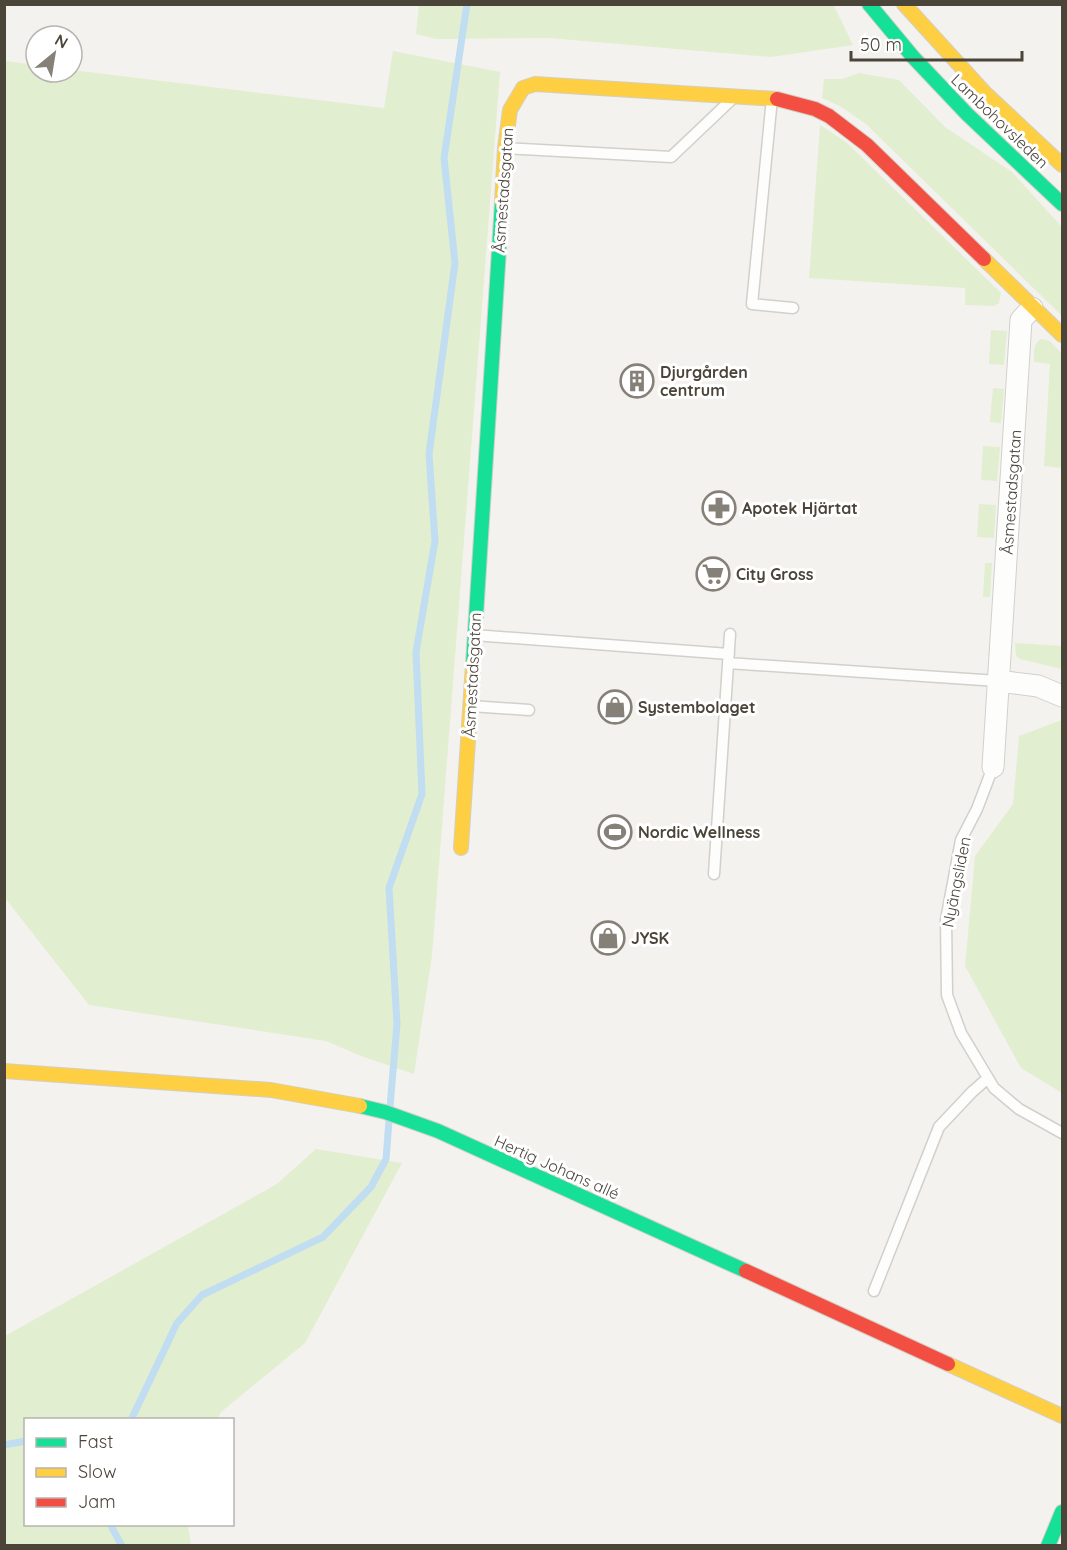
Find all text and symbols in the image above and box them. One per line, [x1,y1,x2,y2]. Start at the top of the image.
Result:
north arrow [24,24,84,84]
scale bar [851,24,1022,62]
text: N [51,29,72,53]
text: 50 m [860,33,902,56]
street label: Lambohovsleden [947,70,1053,172]
street label: Åsmestadsgatan [489,127,517,253]
place label: Djurgården centrum [660,362,748,400]
building icon: Djurgården centrum [619,363,655,399]
street label: Åsmestadsgatan [997,429,1025,555]
pharmacy icon: Apotek Hjärtat [701,490,737,526]
place label: Apotek Hjärtat [742,498,858,518]
supermarket icon: City Gross [695,556,731,592]
place label: City Gross [736,564,814,584]
street label: Åsmestadsgatan [459,612,485,738]
shop icon: Systembolaget [597,689,633,725]
place label: Systembolaget [638,697,755,717]
sports icon: Nordic Wellness [597,814,633,850]
place label: Nordic Wellness [638,822,761,842]
street label: Nyängsliden [937,835,975,929]
shop icon: JYSK [590,920,626,956]
place label: JYSK [631,928,669,948]
street label: Hertig Johans allé [491,1130,623,1204]
legend [24,1418,234,1526]
text: Fast [78,1430,113,1453]
text: Slow [78,1460,116,1483]
text: Jam [78,1490,116,1513]

